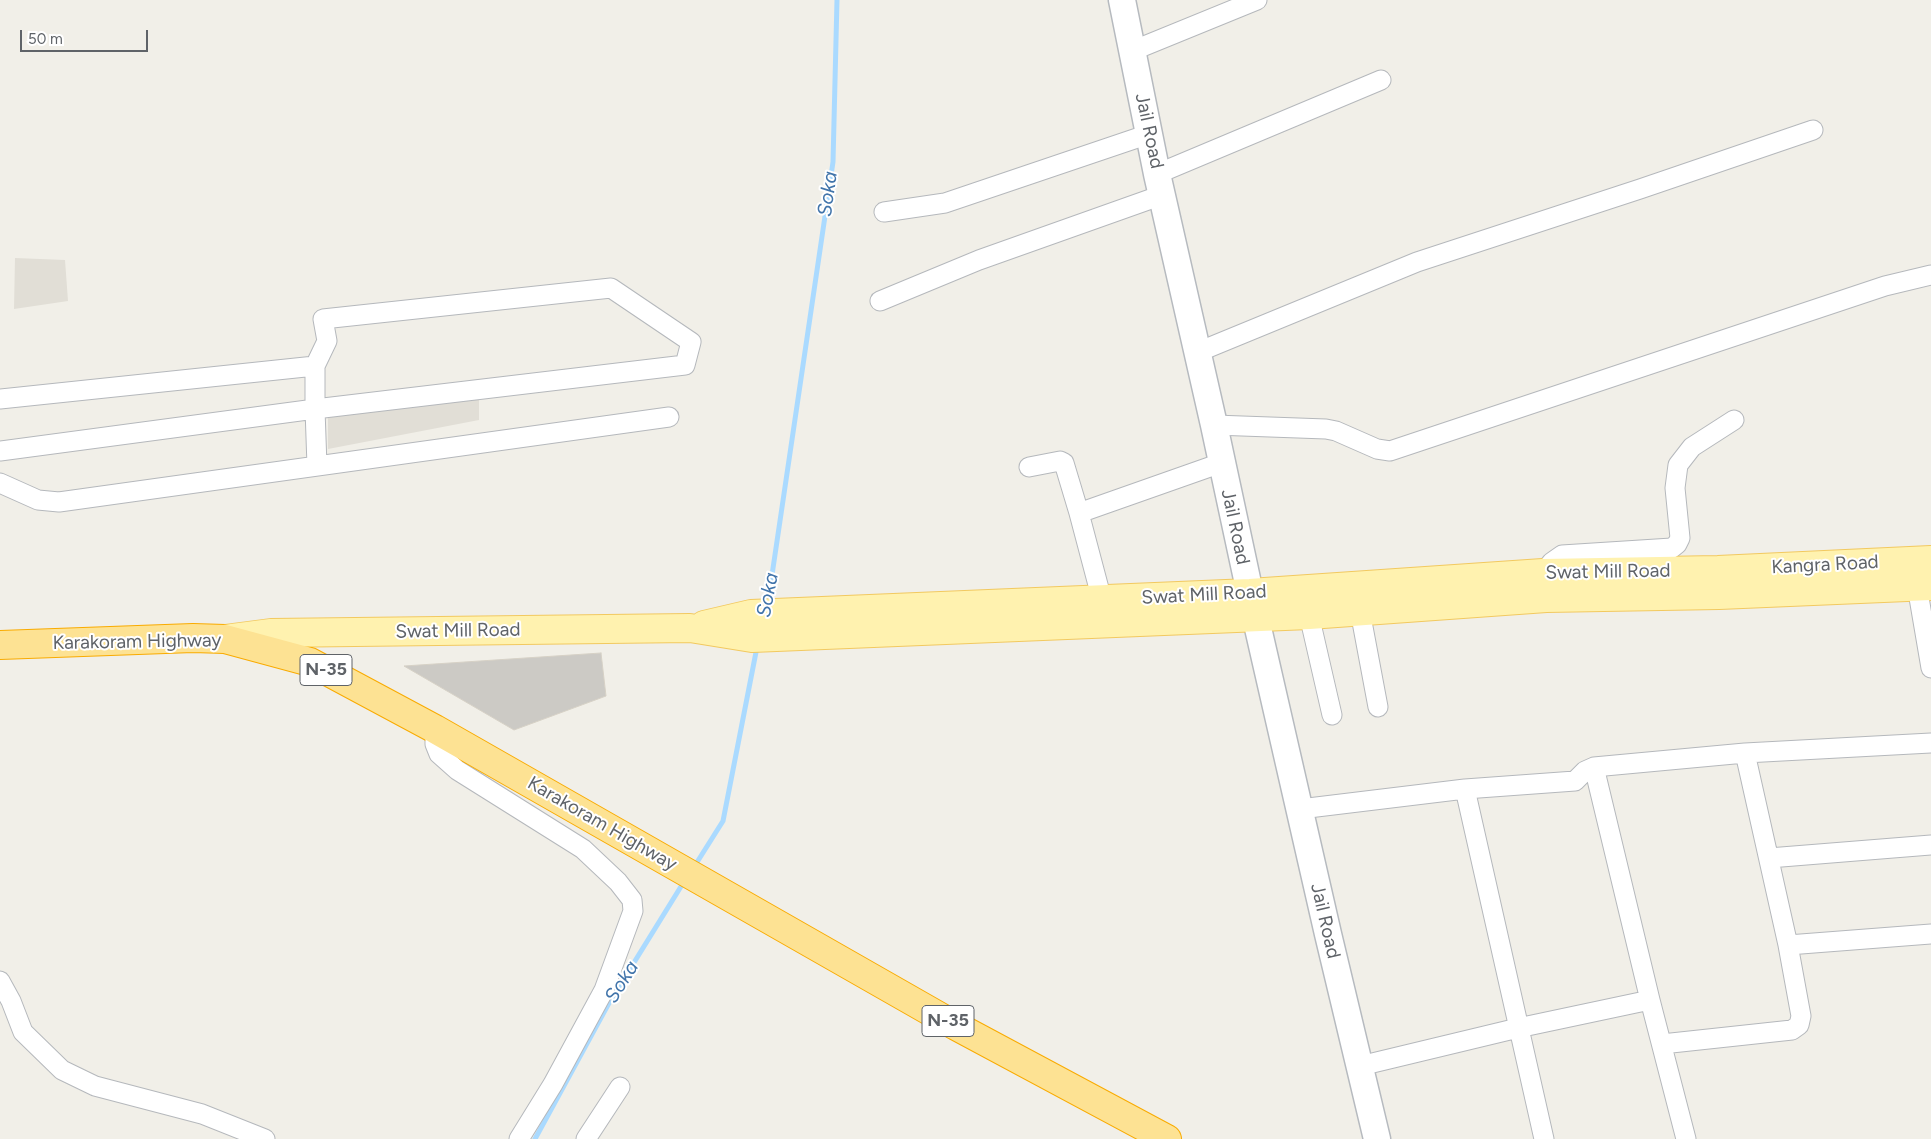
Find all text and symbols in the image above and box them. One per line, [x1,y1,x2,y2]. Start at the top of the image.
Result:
scale bar [22,20,150,52]
text: 50 m [28,30,63,48]
street label: Jail Road [1130,91,1168,171]
water label: Soka [813,170,843,218]
street label: Jail Road [1216,487,1254,567]
street label: Kangra Road [1771,551,1879,579]
street label: Swat Mill Road [1545,560,1671,584]
water label: Soka [752,571,784,619]
street label: Swat Mill Road [1141,580,1267,610]
street label: Swat Mill Road [395,619,521,643]
street label: Karakoram Highway [52,629,222,655]
road number: N-35 [300,654,352,686]
street label: Karakoram Highway [523,772,681,876]
street label: Jail Road [1305,881,1345,961]
water label: Soka [600,957,644,1007]
road number: N-35 [922,1006,974,1036]

